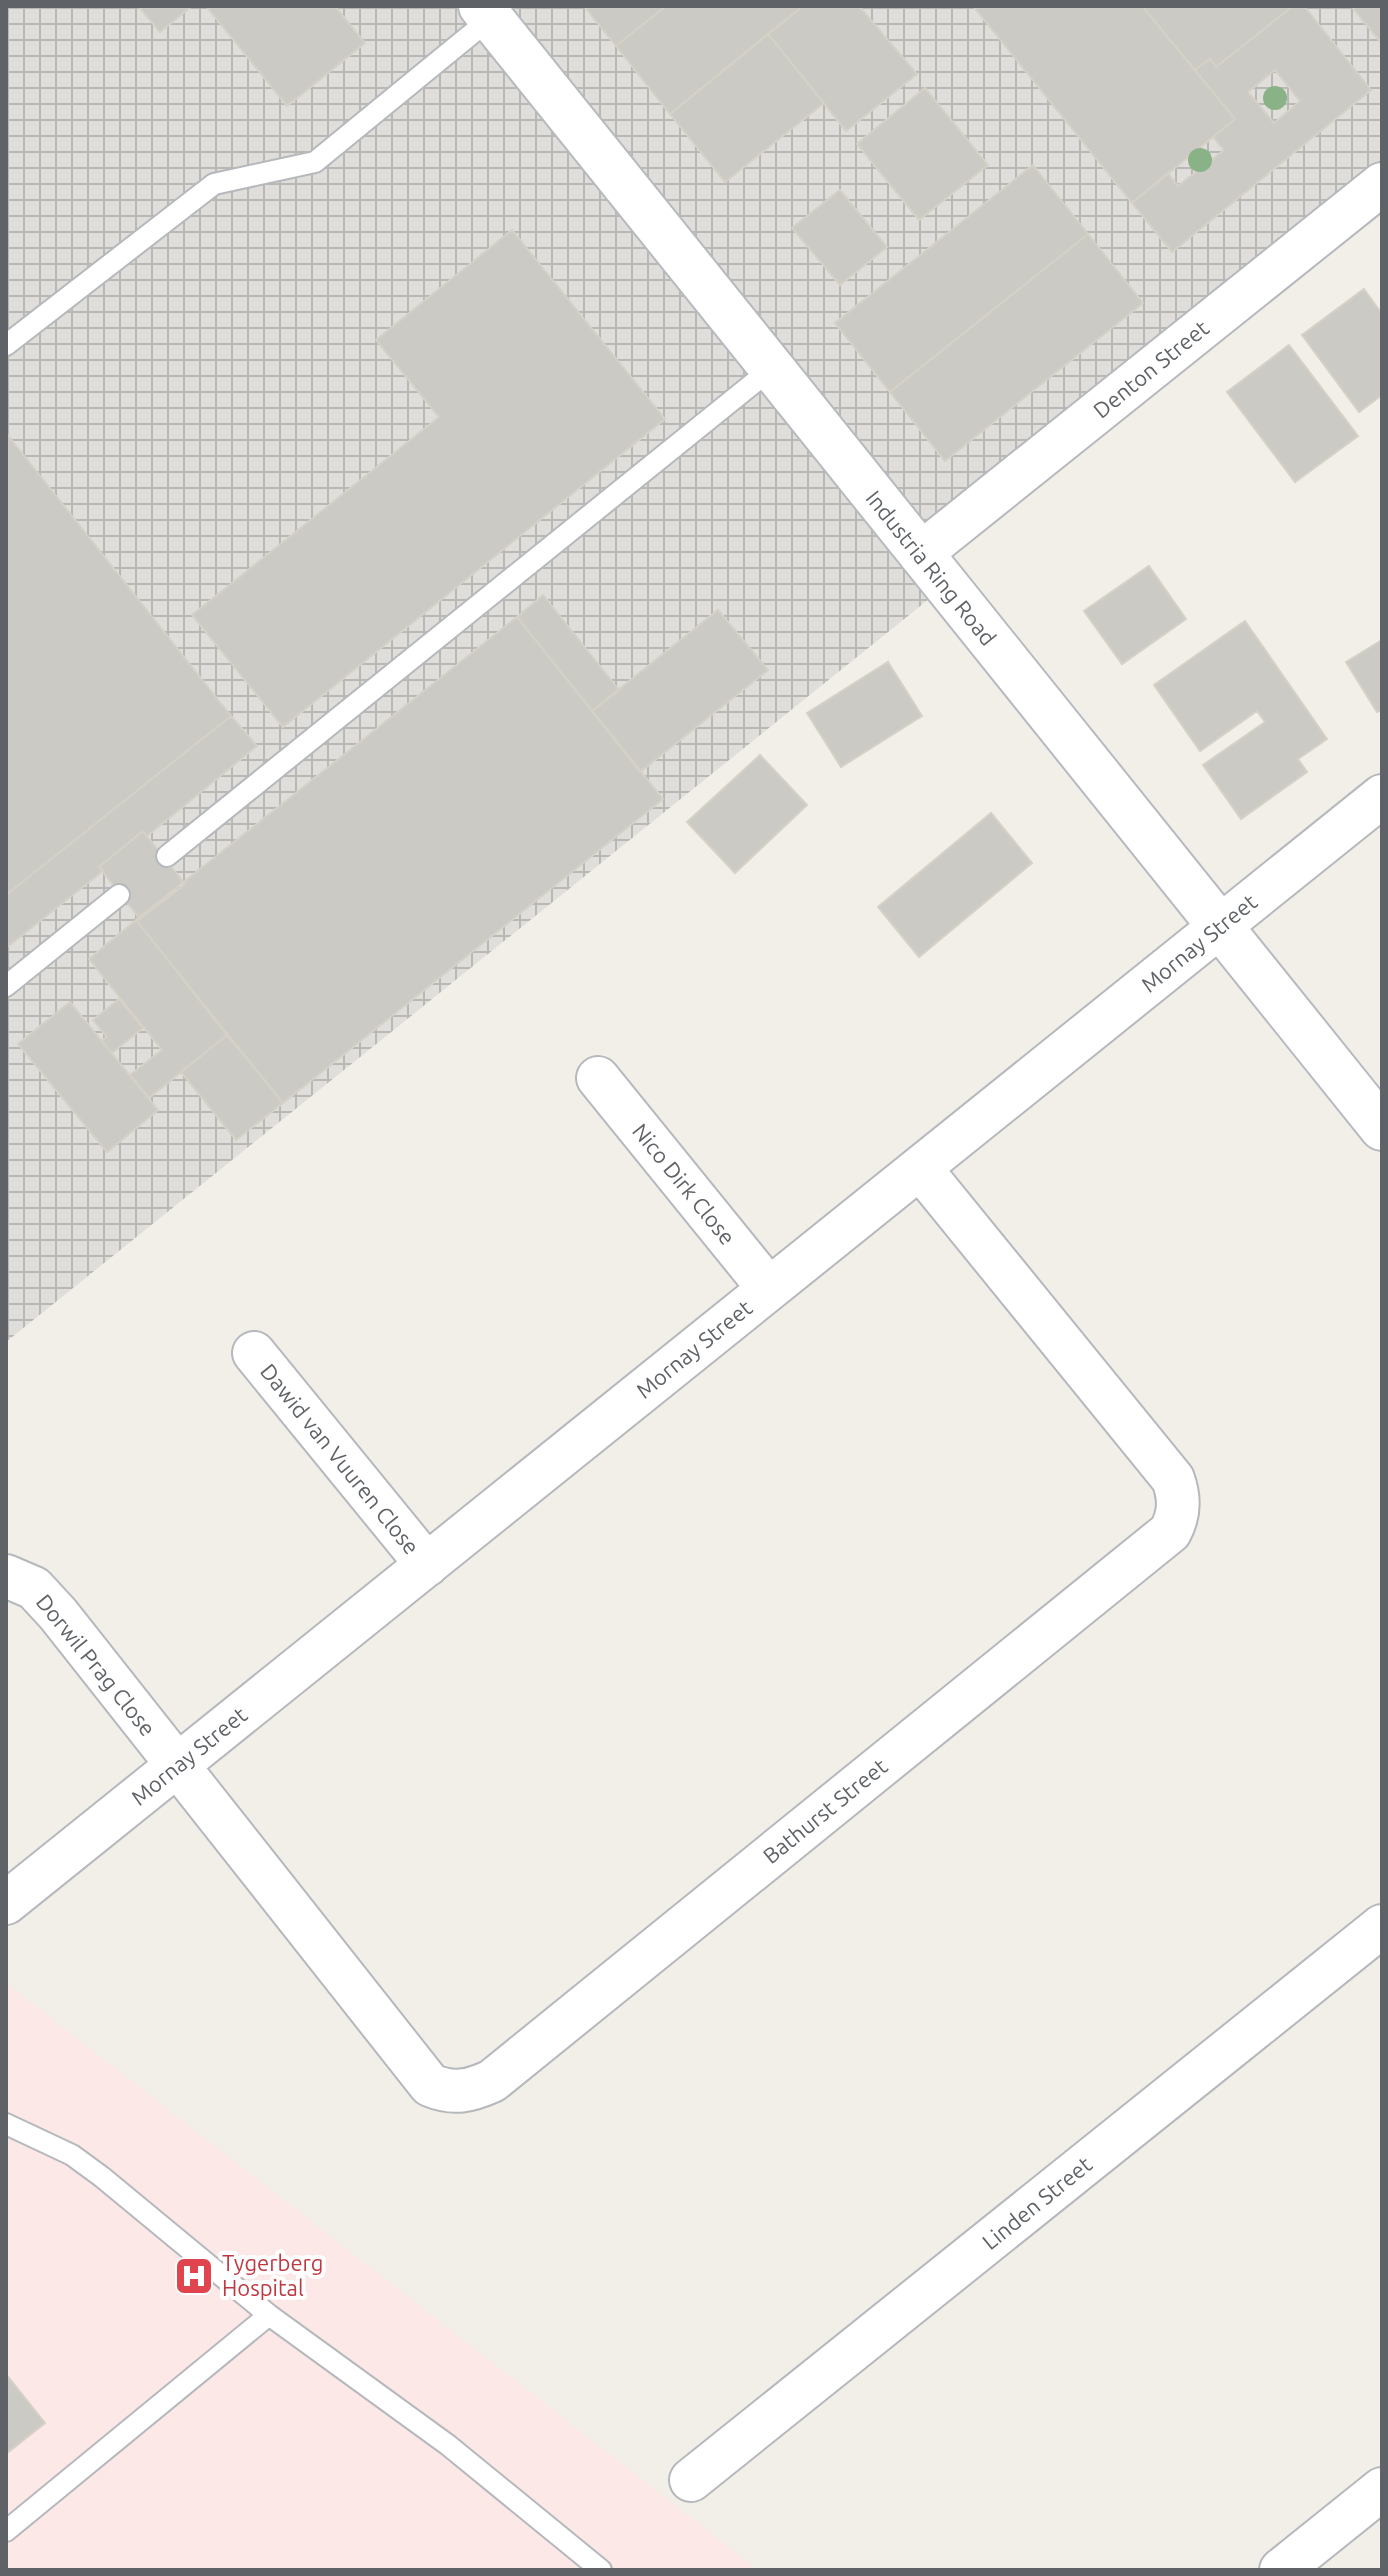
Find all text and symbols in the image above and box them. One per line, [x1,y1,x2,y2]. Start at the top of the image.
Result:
street label: Denton Street [1088,314,1214,423]
street label: Industria Ring Road [861,485,1001,650]
street label: Mornay Street [1136,888,1262,997]
street label: Nico Dirk Close [628,1118,741,1249]
street label: Mornay Street [631,1294,757,1403]
street label: Dawid van Vuuren Close [256,1359,425,1559]
street label: Dorwil Prag Close [32,1589,161,1740]
street label: Mornay Street [126,1701,252,1810]
street label: Bathurst Street [758,1753,892,1868]
street label: Linden Street [977,2151,1097,2254]
place label: Tygerberg Hospital [222,2250,324,2300]
hospital icon: Tygerberg Hospital [173,2255,215,2297]

